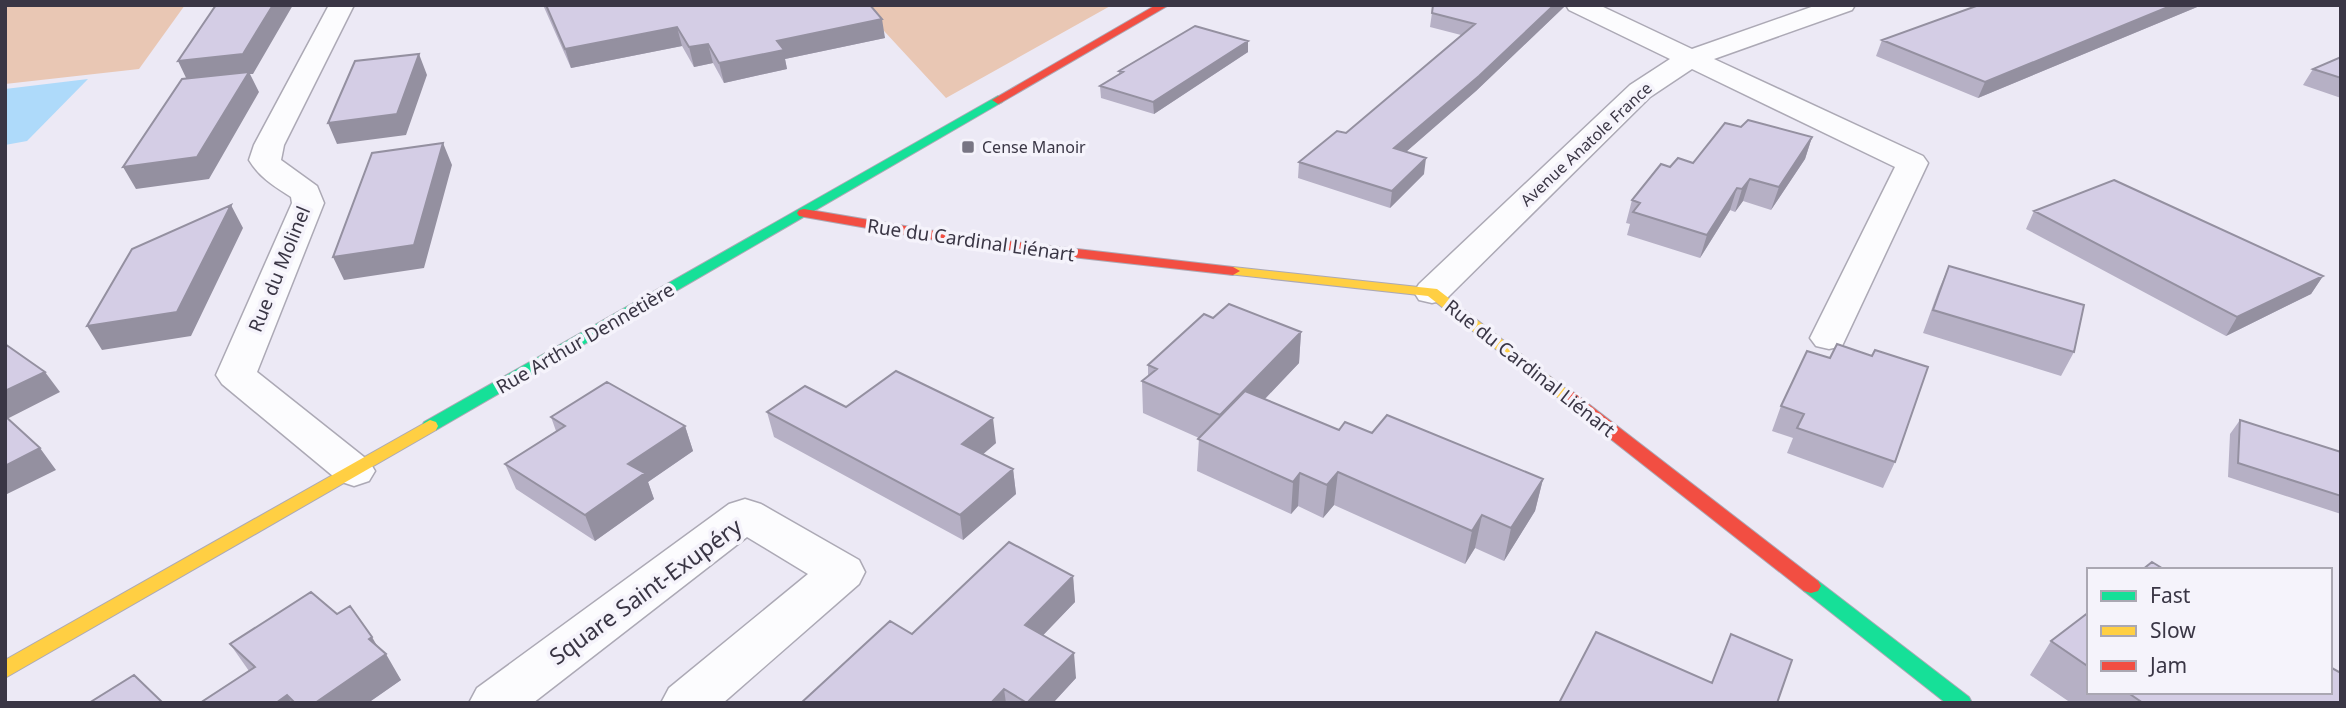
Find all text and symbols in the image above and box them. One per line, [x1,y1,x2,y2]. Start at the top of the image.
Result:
street label: Avenue Anatole France [1515,77,1657,211]
place label: Cense Manoir [982,136,1086,158]
marker: Cense Manoir [960,139,976,155]
street label: Rue du Molinel [242,202,316,336]
street label: Rue du Cardinal Liénart [866,213,1077,267]
street label: Rue Arthur Dennetière [491,276,679,400]
street label: Rue du Cardinal Liénart [1440,293,1621,443]
street label: Square Saint-Exupéry [542,510,748,672]
legend [2087,568,2332,694]
text: Fast [2150,581,2191,609]
text: Slow [2150,616,2196,644]
text: Jam [2148,651,2187,679]

